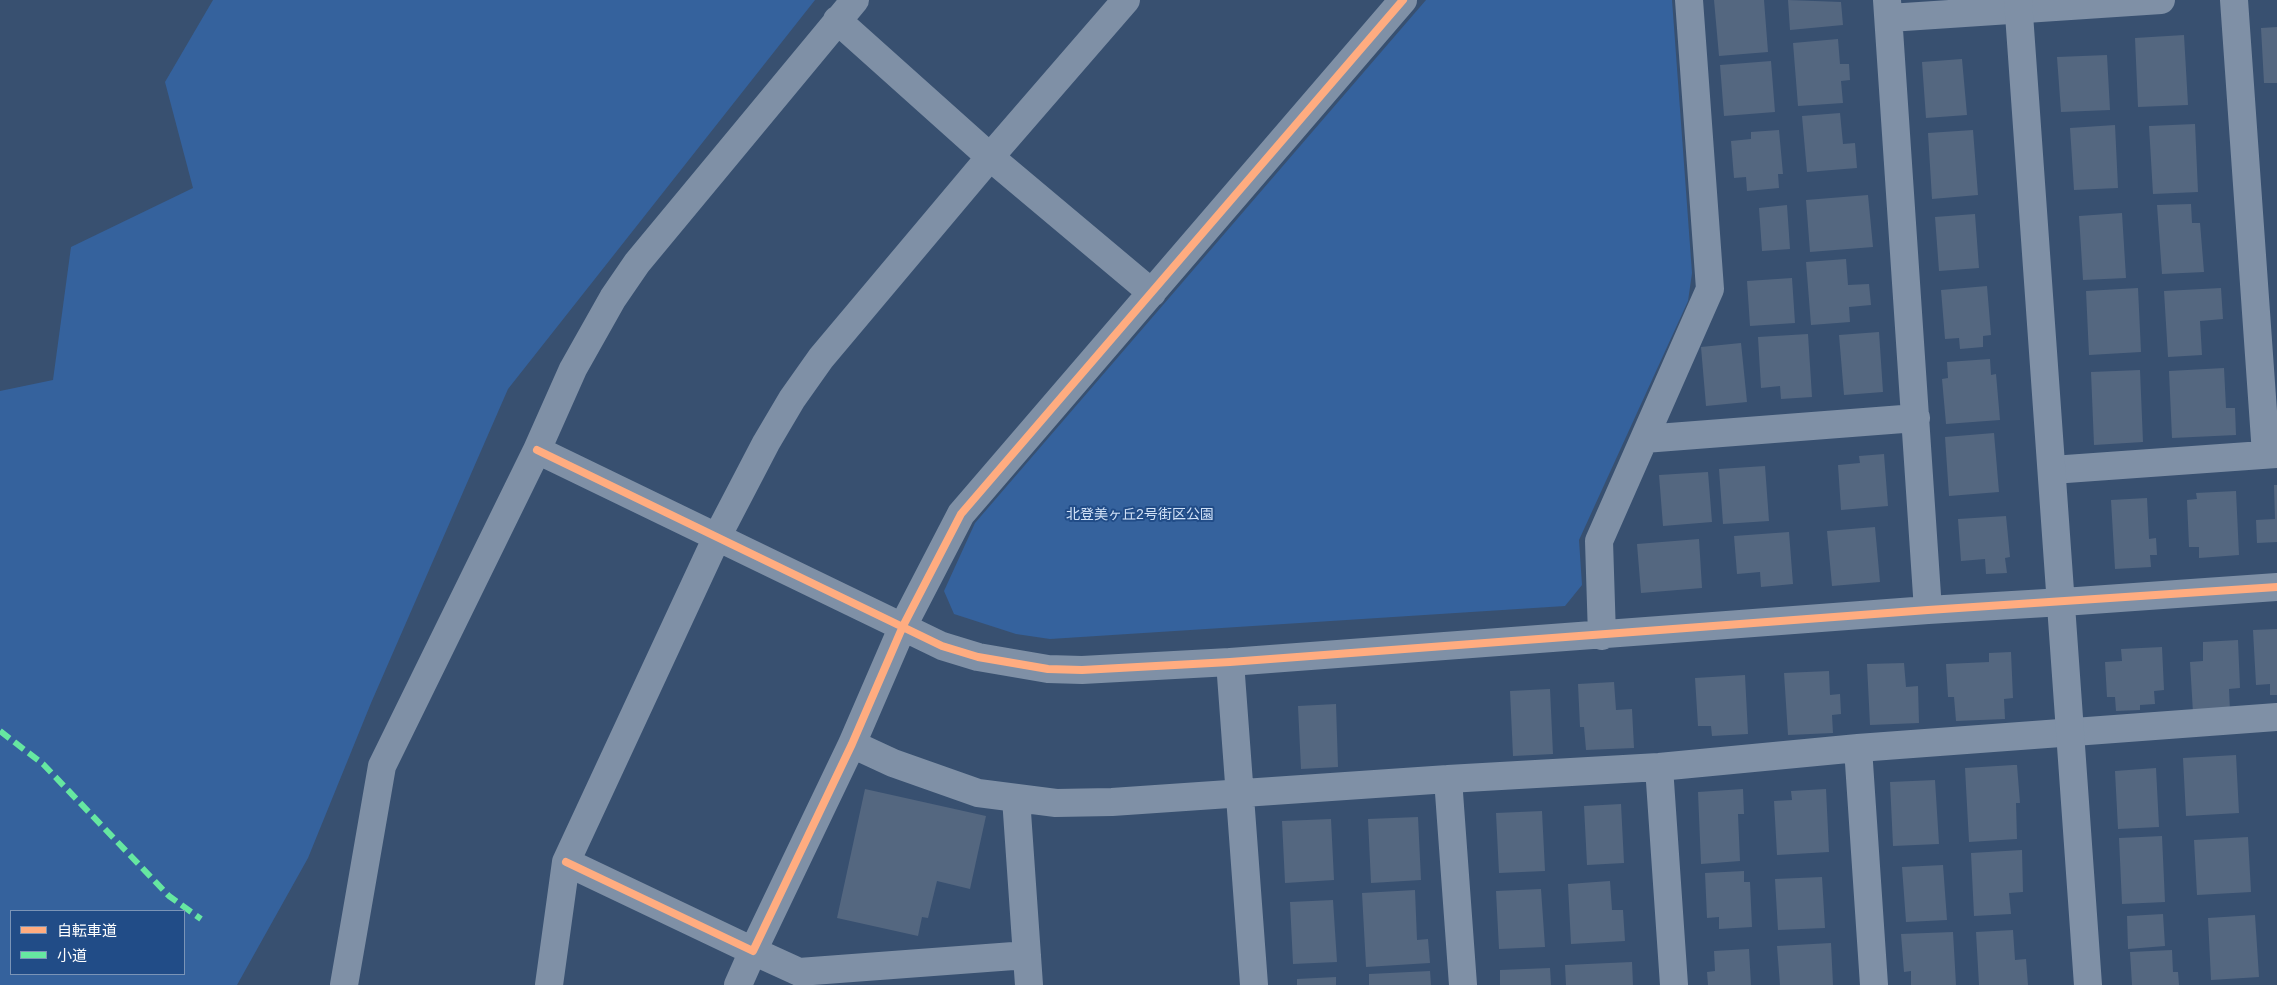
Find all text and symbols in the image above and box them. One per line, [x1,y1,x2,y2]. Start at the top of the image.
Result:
park label: 北登美ヶ丘2号街区公園 [1066,507,1214,523]
legend [10,910,185,975]
text: 自転車道 [57,922,117,939]
text: 小道 [57,947,87,964]

